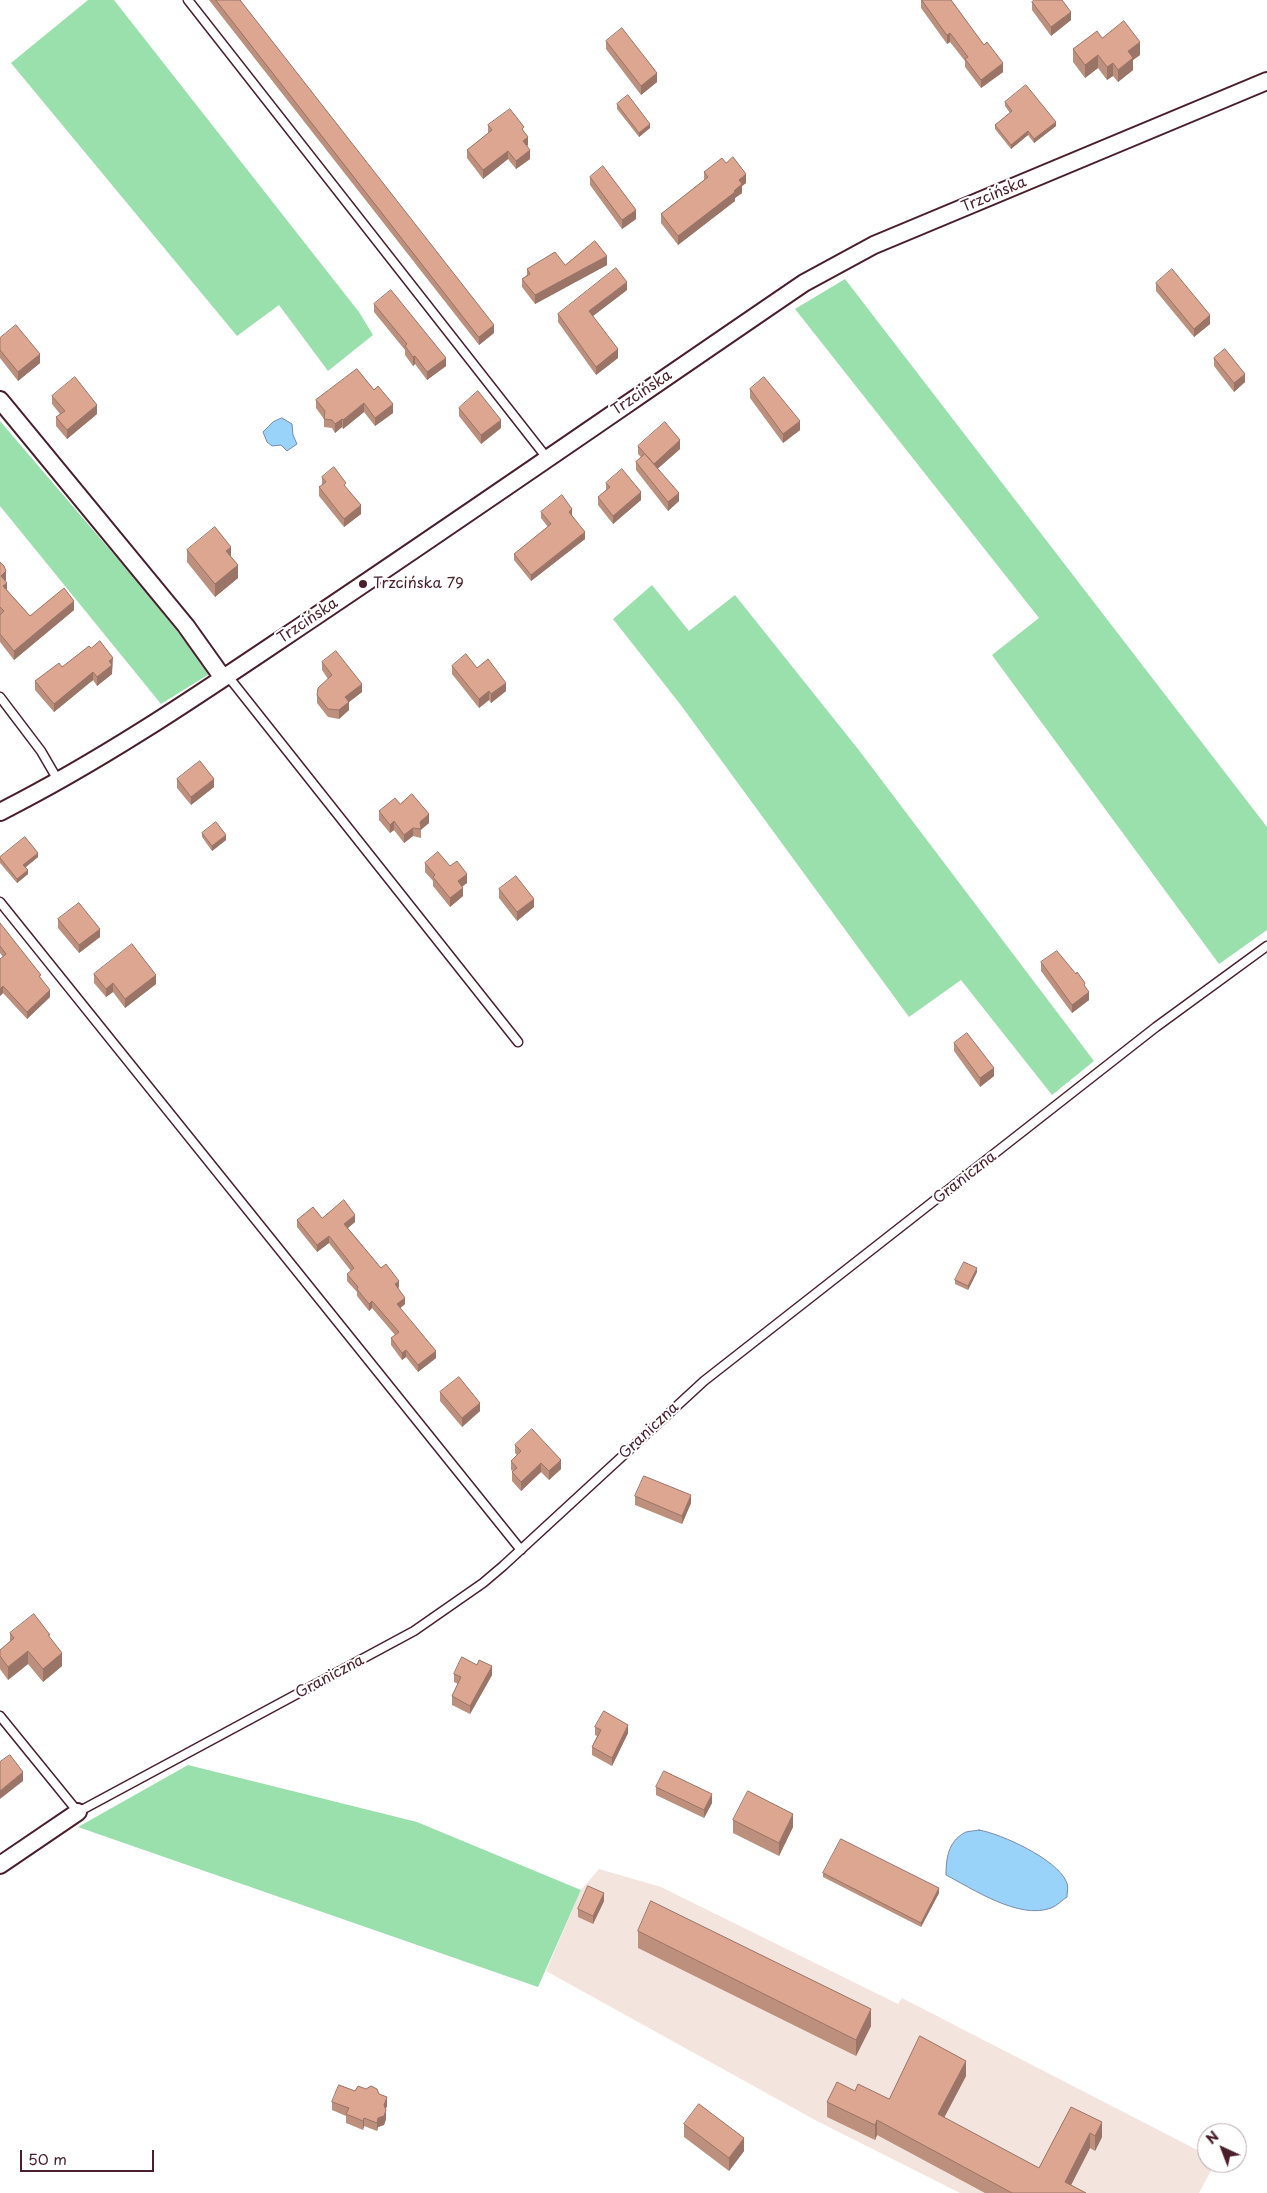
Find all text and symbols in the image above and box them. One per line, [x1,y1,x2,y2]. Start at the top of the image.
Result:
street label: Trzcińska [959,173,1029,217]
street label: Trzcińska [608,366,676,420]
place label: Trzcińska 79 [373,575,464,593]
marker: Trzcińska 79 [357,578,369,590]
street label: Trzcińska [274,594,342,648]
street label: Graniczna [930,1148,1000,1208]
street label: Graniczna [615,1399,683,1463]
street label: Graniczna [293,1651,367,1703]
north arrow [1197,2123,1247,2173]
text: N [1201,2126,1223,2149]
scale bar [22,2140,156,2172]
text: 50 m [28,2147,67,2170]

